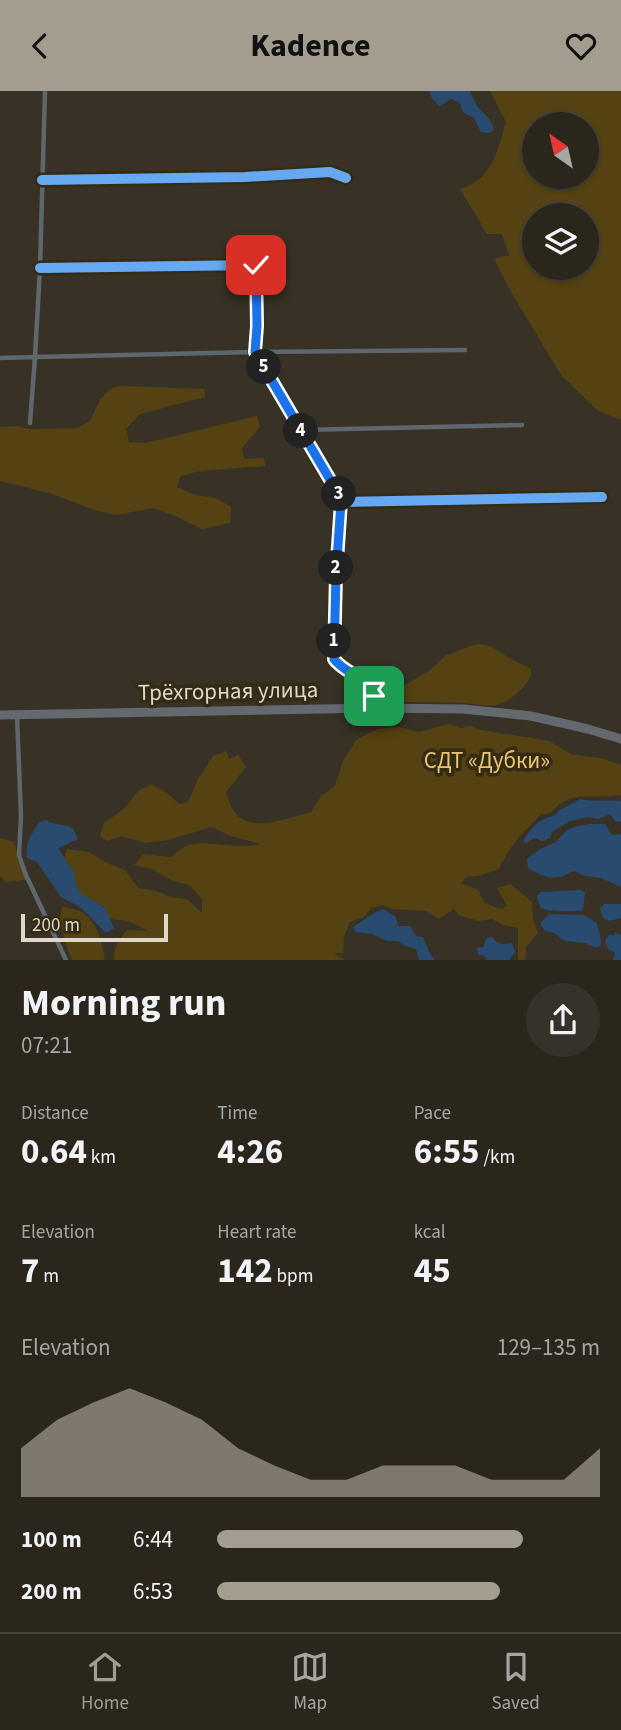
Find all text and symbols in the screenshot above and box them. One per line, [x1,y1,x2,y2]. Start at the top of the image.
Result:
text: Kadence [250,23,371,69]
icon: back [21,27,59,65]
icon: heart [562,27,600,65]
north arrow [522,112,598,189]
map controls [522,112,599,280]
button: layers [522,203,599,280]
pin [226,235,286,295]
icon: check [237,246,275,284]
pin: 5 [246,349,282,385]
text: 5 [258,353,269,380]
pin: 4 [284,413,318,449]
text: 4 [295,417,306,444]
pin: 3 [322,477,356,511]
text: 3 [333,480,344,507]
pin: 2 [318,551,354,585]
text: 2 [330,554,341,581]
pin: 1 [316,623,352,659]
text: 1 [328,627,339,654]
pin [344,666,404,726]
street label: Трёхгорная улица [137,673,319,709]
icon: arrive [355,677,393,715]
park label: СДТ «Дубки» [424,744,550,777]
scale bar [21,911,168,943]
text: 200 m [32,912,80,939]
text: Morning run [21,976,226,1030]
button: share [526,983,600,1057]
text: 07:21 [21,1029,72,1062]
text: Distance [21,1100,89,1127]
text: Time [217,1100,257,1127]
text: Pace [414,1100,451,1127]
text: 0.64 [21,1127,87,1177]
text: 4:26 [217,1127,283,1177]
text: 6:55 [414,1127,480,1177]
text: km [87,1144,116,1171]
text: /km [480,1144,515,1171]
text: Elevation [21,1219,95,1246]
text: Heart rate [217,1219,296,1246]
text: kcal [414,1219,446,1246]
text: 7 [21,1246,39,1296]
text: 142 [217,1246,273,1296]
text: 45 [414,1246,451,1296]
text: m [39,1263,59,1290]
text: bpm [273,1263,313,1290]
text: Elevation [21,1331,111,1364]
text: 129–135 m [497,1331,600,1364]
text: 100 m [21,1523,82,1556]
text: 6:44 [133,1523,173,1556]
text: 200 m [21,1575,82,1608]
text: 6:53 [133,1575,173,1608]
tab: Home [81,1648,129,1717]
tab: Map [291,1648,329,1717]
tab: Saved [491,1648,540,1717]

